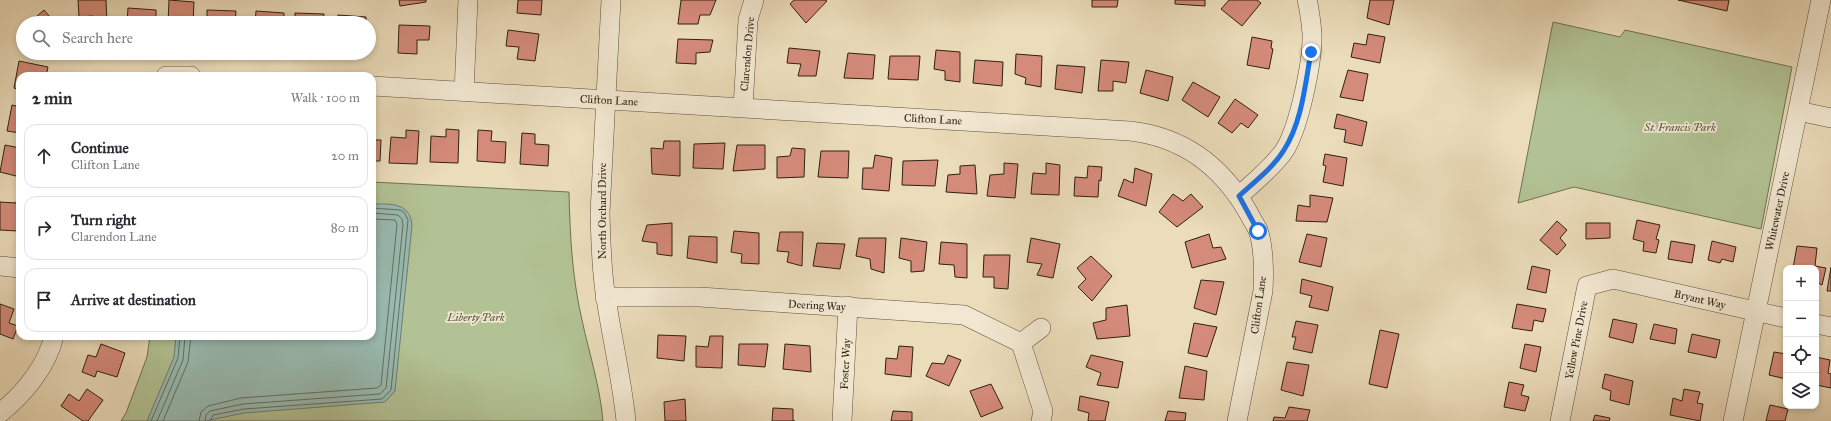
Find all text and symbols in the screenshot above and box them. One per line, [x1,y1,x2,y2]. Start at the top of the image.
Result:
search box [16,16,376,60]
street label: Clarendon Drive [738,16,757,92]
icon: search [30,27,52,49]
text: Search here [62,29,133,47]
route end [1302,43,1320,61]
text: 2 min [32,88,72,109]
text: Walk · 100 m [291,90,360,106]
street label: Clifton Lane [579,92,639,109]
street label: Clifton Lane [903,111,963,128]
park label: St. Francis Park [1643,121,1716,134]
text: Continue [71,139,129,157]
icon: ahead [33,145,55,167]
text: 20 m [331,148,359,164]
text: Clifton Lane [71,157,140,173]
street label: North Orchard Drive [596,162,609,259]
street label: Whitewater Drive [1763,170,1792,252]
text: Turn right [71,211,136,229]
icon: right [33,217,55,239]
text: 80 m [331,220,359,236]
route start [1249,222,1267,240]
text: Clarendon Lane [71,229,157,245]
map controls [1783,265,1819,409]
button: + [1783,265,1819,301]
street label: Clifton Lane [1248,275,1269,335]
street label: Bryant Way [1673,287,1728,312]
icon: arrive [33,289,55,311]
text: Arrive at destination [71,291,196,309]
street label: Deering Way [788,297,847,314]
street label: Yellow Pine Drive [1563,299,1591,380]
button: − [1783,301,1819,337]
park label: Liberty Park [446,311,505,324]
street label: Foster Way [838,337,853,390]
button: locate [1783,337,1819,373]
button: layers [1783,373,1819,409]

